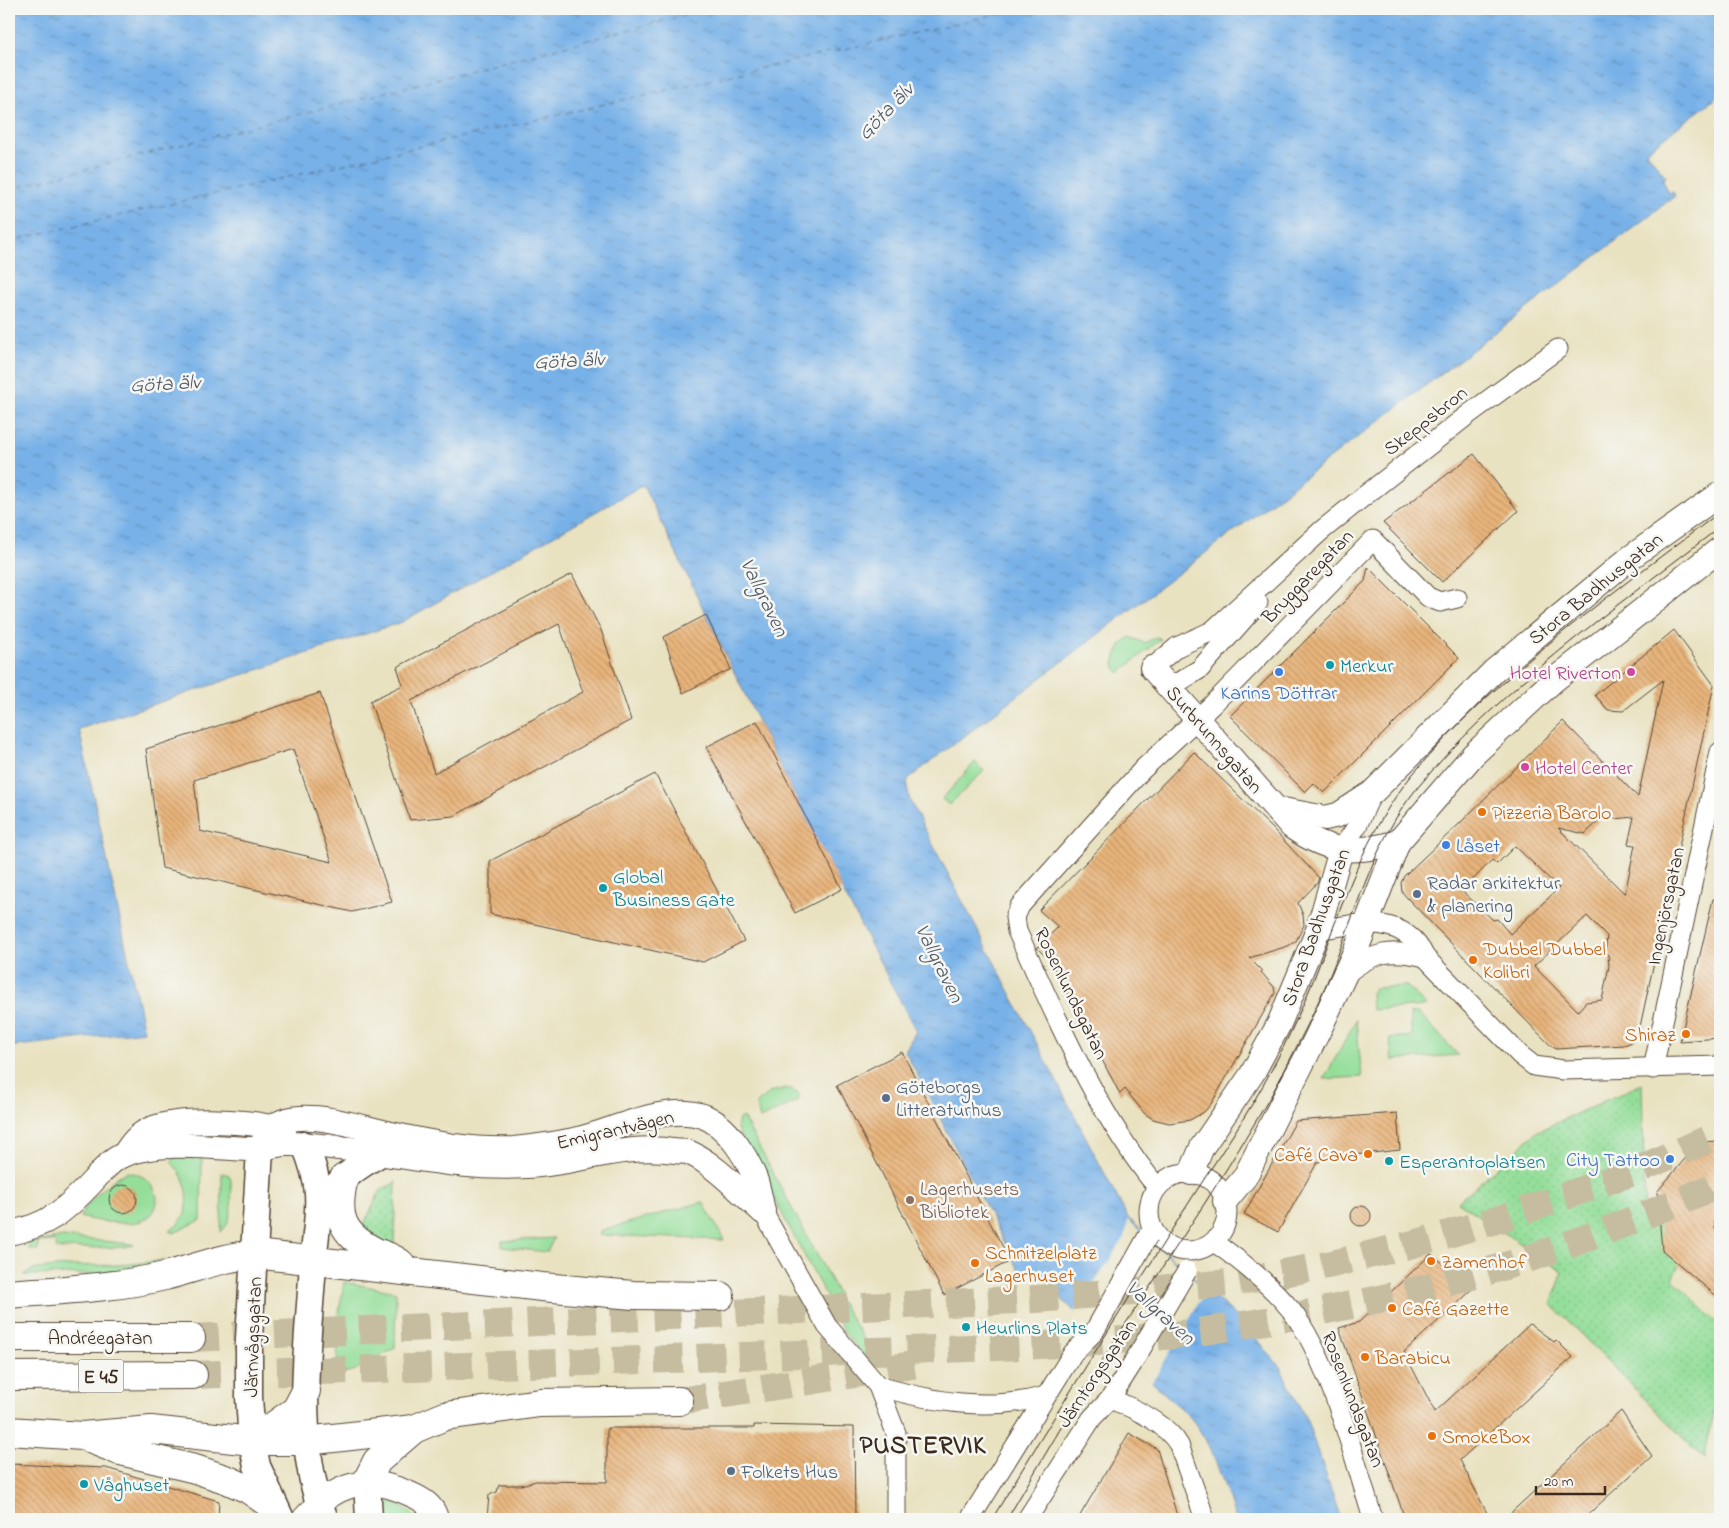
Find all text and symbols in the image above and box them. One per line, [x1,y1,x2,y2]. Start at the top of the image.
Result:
water label: Göta älv [851,75,924,148]
water label: Göta älv [533,345,608,379]
water label: Göta älv [129,368,204,402]
street label: Skeppsbron [1378,380,1475,464]
street label: Bryggaregatan [1255,524,1362,633]
street label: Stora Badhusgatan [1523,526,1671,654]
water label: Vallgraven [730,554,795,643]
place label: Merkur [1340,653,1394,682]
marker: Merkur [1324,659,1336,671]
place label: Hotel Riverton [1510,660,1621,689]
marker: Karins Döttrar [1273,666,1285,678]
marker: Hotel Riverton [1625,666,1637,678]
street label: Surbrunnsgatan [1157,680,1269,802]
place label: Karins Döttrar [1220,680,1338,709]
place label: Hotel Center [1535,755,1634,784]
marker: Hotel Center [1519,761,1531,773]
place label: Pizzeria Barolo [1492,800,1611,829]
marker: Pizzeria Barolo [1476,806,1488,818]
place label: Låset [1456,833,1500,862]
marker: Låset [1440,839,1452,851]
street label: Stora Badhusgatan [1275,845,1360,1011]
street label: Ingenjörsgatan [1641,845,1695,969]
place label: Global Business Gate [612,864,735,916]
place label: Radar arkitektur & planering [1427,870,1561,923]
marker: Global Business Gate [597,882,609,894]
marker: Radar arkitektur & planering [1411,888,1423,900]
water label: Vallgraven [905,920,970,1009]
street label: Rosenlundsgatan [1024,923,1114,1066]
place label: Dubbel Dubbel Kolibri [1482,936,1606,988]
marker: Dubbel Dubbel Kolibri [1467,954,1479,966]
place label: Shiraz [1625,1022,1677,1051]
marker: Shiraz [1680,1028,1692,1040]
place label: Göteborgs Litteraturhus [896,1074,1002,1126]
marker: Göteborgs Litteraturhus [880,1092,892,1104]
street label: Emigrantvägen [554,1104,677,1160]
place label: Café Cava [1274,1142,1358,1171]
place label: City Tattoo [1566,1147,1660,1176]
marker: Café Cava [1362,1148,1374,1160]
place label: Esperantoplatsen [1399,1149,1545,1178]
marker: City Tattoo [1664,1153,1676,1165]
marker: Esperantoplatsen [1383,1155,1395,1167]
place label: Lagerhusets Bibliotek [919,1176,1019,1228]
marker: Lagerhusets Bibliotek [904,1194,916,1206]
place label: Schnitzelplatz Lagerhuset [985,1240,1097,1293]
place label: Zamenhof [1441,1249,1527,1278]
marker: Zamenhof [1425,1255,1437,1267]
marker: Schnitzelplatz Lagerhuset [969,1257,981,1269]
water label: Vallgraven [1118,1274,1201,1354]
street label: Järnvågsgatan [238,1276,272,1398]
place label: Café Gazette [1402,1296,1509,1325]
marker: Café Gazette [1386,1302,1398,1314]
street label: Järntorgsgatan [1051,1314,1146,1435]
place label: Heurlins Plats [976,1315,1088,1344]
marker: Heurlins Plats [960,1321,972,1333]
street label: Andréegatan [48,1325,152,1355]
street label: Rosenlundsgatan [1311,1328,1391,1473]
place label: Barabicu [1374,1345,1451,1374]
marker: Barabicu [1359,1351,1371,1363]
road number: E 45 [78,1360,124,1392]
place label: SmokeBox [1442,1424,1531,1453]
district label: PUSTERVIK [860,1429,986,1465]
marker: SmokeBox [1426,1430,1438,1442]
place label: Folkets Hus [740,1459,838,1488]
scale bar [1536,1463,1605,1495]
marker: Folkets Hus [725,1465,737,1477]
text: 20 m [1544,1471,1574,1493]
place label: Våghuset [93,1472,169,1502]
marker: Våghuset [78,1478,90,1490]

